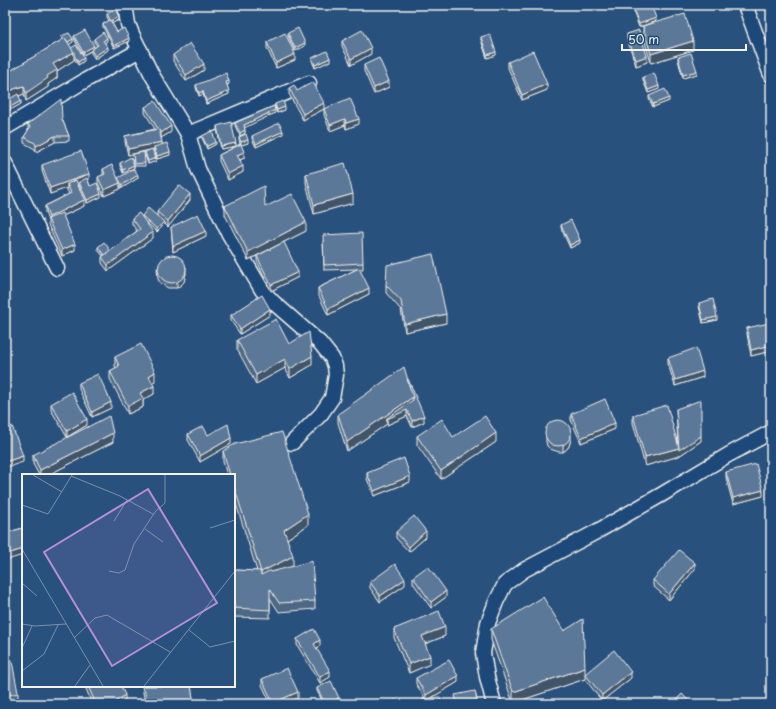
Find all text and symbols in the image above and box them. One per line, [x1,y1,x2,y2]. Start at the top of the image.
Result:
scale bar [622,26,746,52]
text: 50 m [628,30,659,48]
inset map [22,474,235,687]

